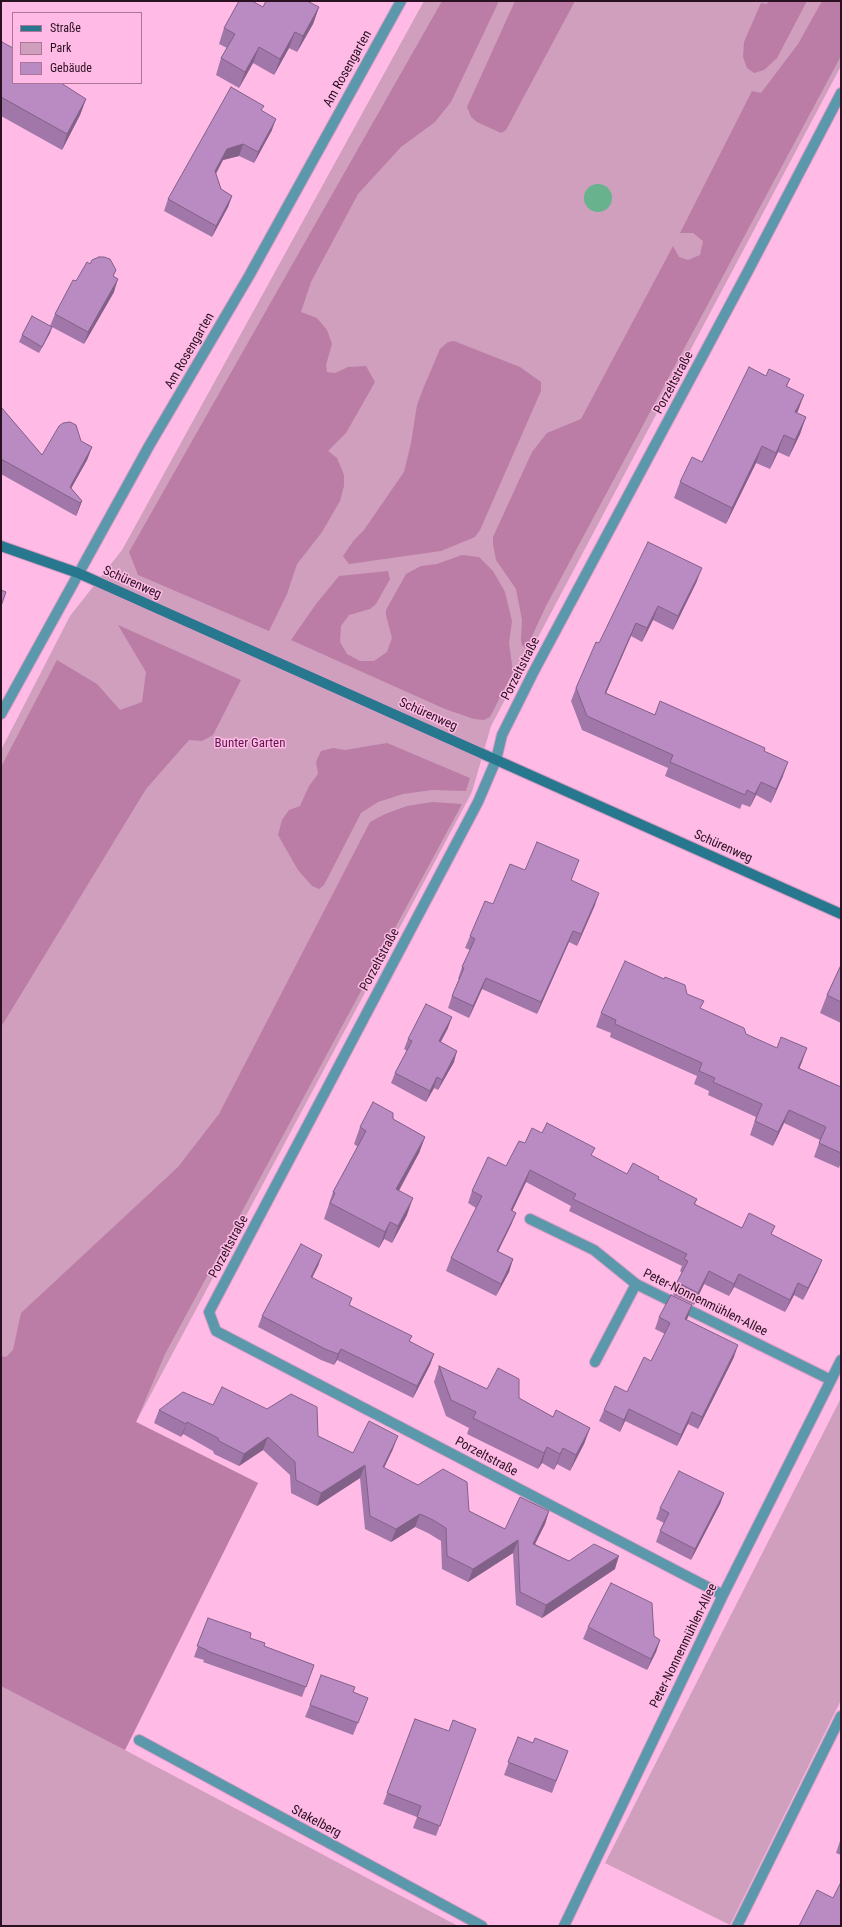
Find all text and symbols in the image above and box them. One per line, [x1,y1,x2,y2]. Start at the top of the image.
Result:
legend [12,12,142,84]
text: Straße [50,21,81,35]
street label: Am Rosengarten [321,28,375,110]
text: Park [50,41,71,55]
text: Gebäude [50,61,92,75]
street label: Am Rosengarten [162,310,218,392]
street label: Porzeltstraße [651,349,697,417]
street label: Schürenweg [100,563,164,603]
street label: Porzeltstraße [498,635,544,703]
street label: Schürenweg [396,695,460,735]
park label: Bunter Garten [215,736,285,752]
street label: Schürenweg [691,827,755,867]
street label: Porzeltstraße [357,926,403,994]
street label: Porzeltstraße [206,1213,252,1281]
street label: Peter-Nonnenmühlen-Allee [640,1266,770,1340]
street label: Porzeltstraße [452,1434,520,1480]
street label: Peter-Nonnenmühlen-Allee [647,1581,721,1711]
street label: Stakelberg [288,1802,344,1842]

